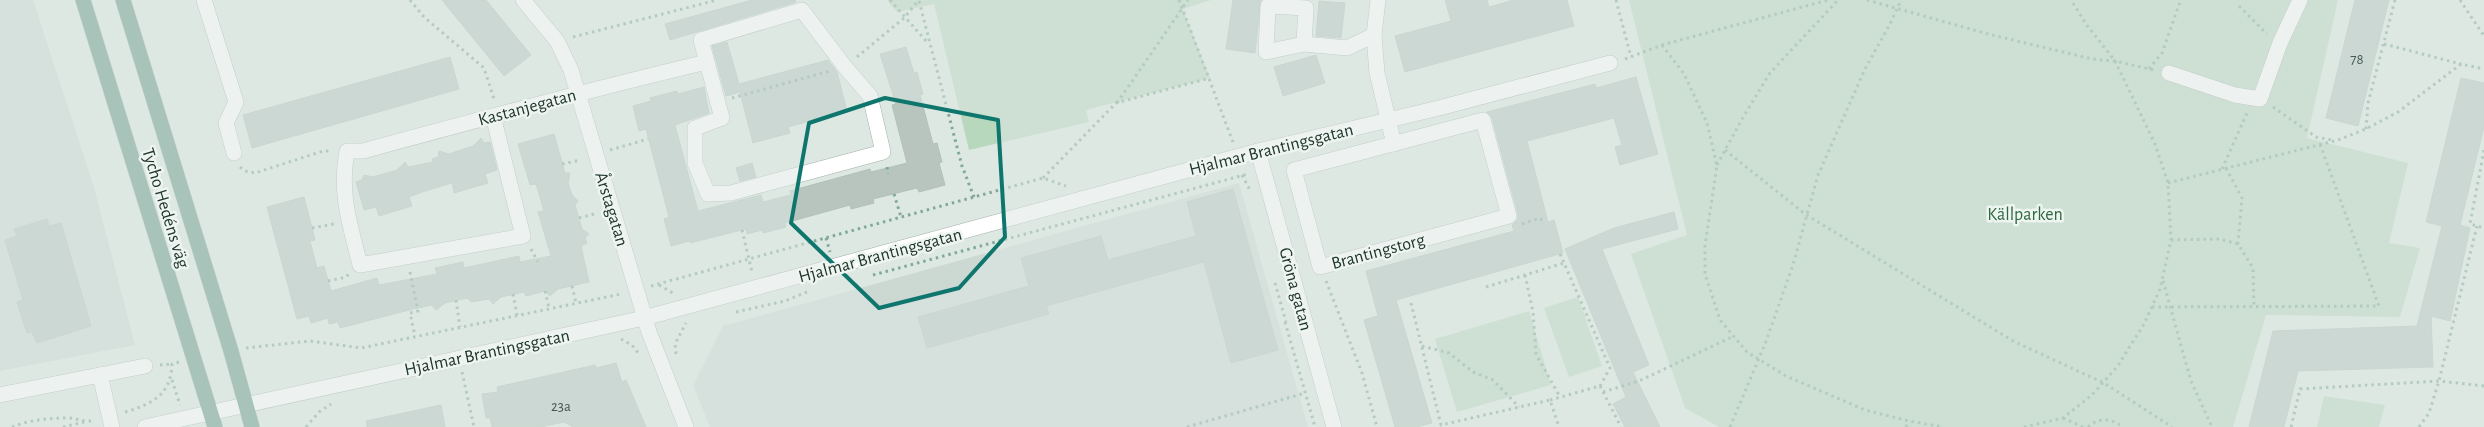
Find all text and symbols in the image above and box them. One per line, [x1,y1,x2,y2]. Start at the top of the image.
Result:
house number: 78 [2350,52,2364,67]
street label: Kastanjegatan [476,86,578,130]
street label: Hjalmar Brantingsgatan [1187,121,1355,179]
street label: Tycho Hedéns väg [138,146,192,271]
street label: Årstagatan [591,169,634,249]
park label: Källparken [1987,206,2063,224]
street label: Hjalmar Brantingsgatan [797,225,964,286]
street label: Brantingstorg [1330,231,1427,273]
street label: Gröna gatan [1275,246,1315,333]
street label: Hjalmar Brantingsgatan [403,327,572,379]
house number: 23a [551,399,571,414]

